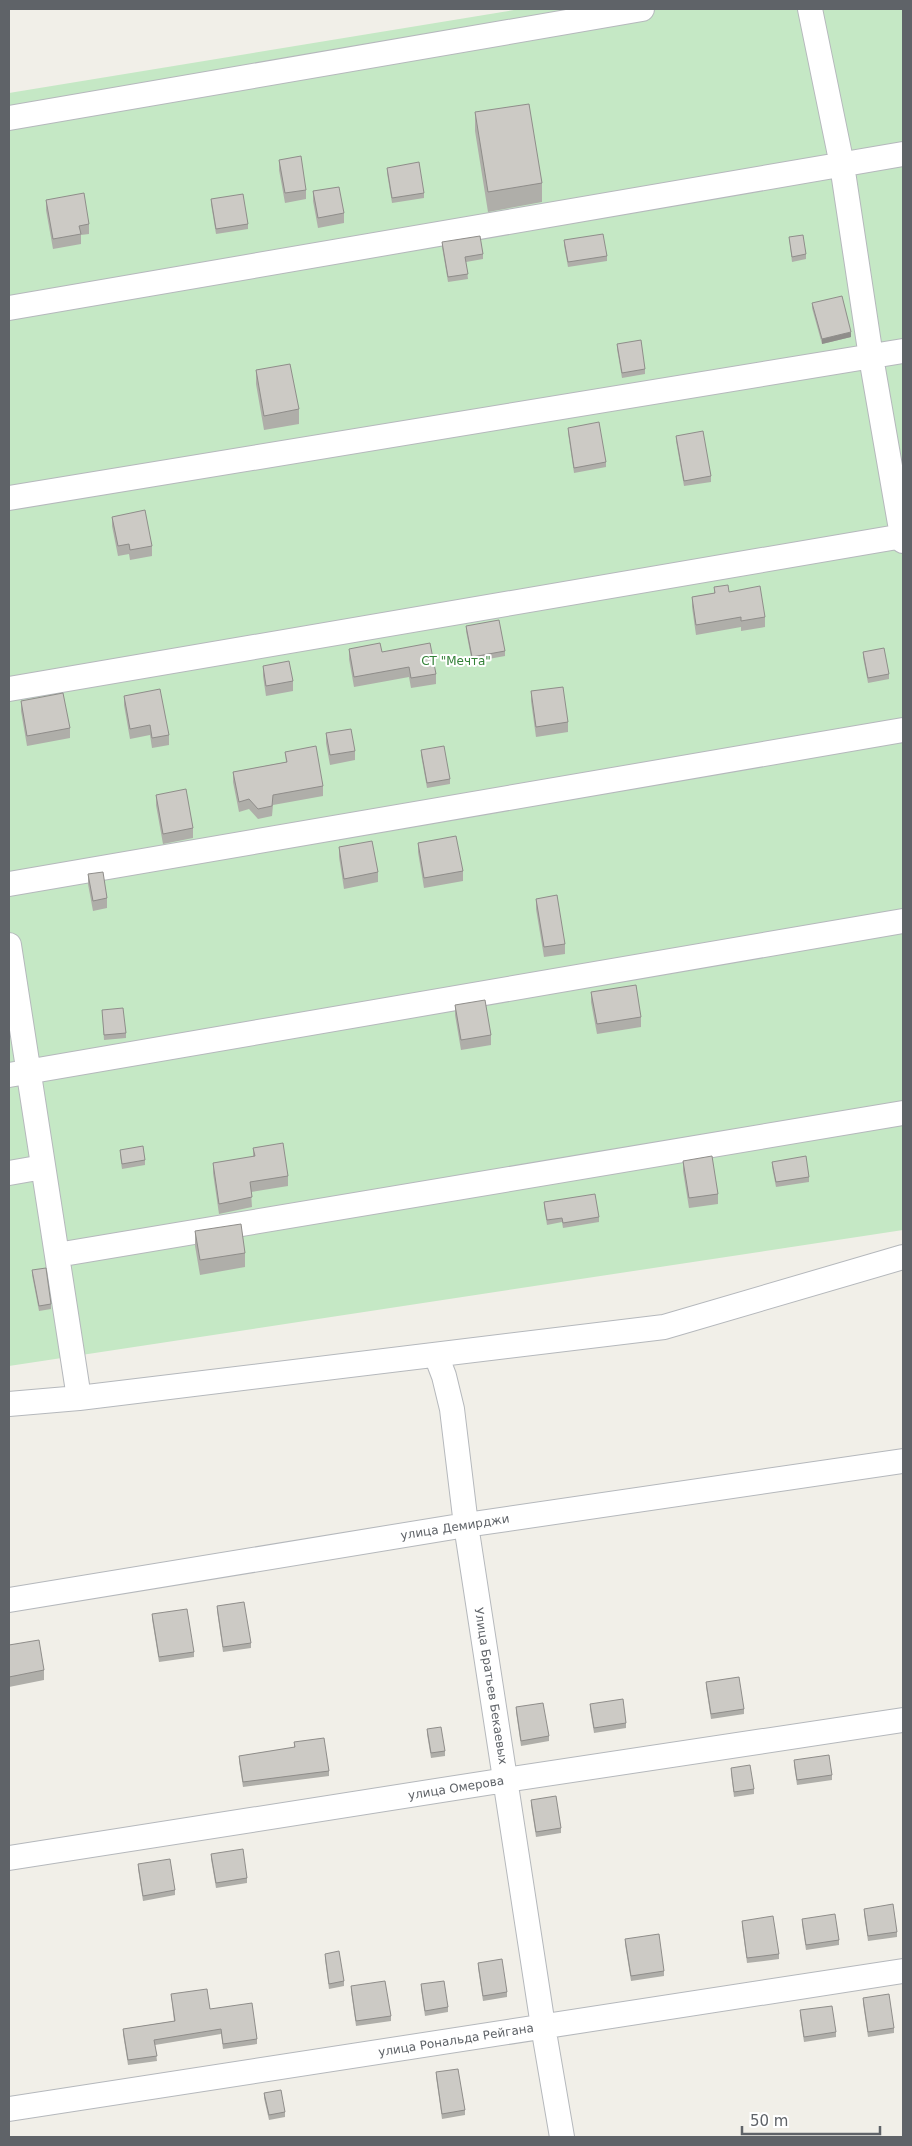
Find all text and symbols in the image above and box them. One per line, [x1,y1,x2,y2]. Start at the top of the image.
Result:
park label: СТ "Мечта" [421,654,491,668]
street label: улица Демирджи [400,1511,510,1543]
street label: Улица Братьев Бекаевых [472,1606,510,1766]
street label: улица Омерова [407,1773,505,1803]
street label: улица Рональда Рейгана [377,2021,535,2059]
scale bar [742,2104,880,2136]
text: 50 m [750,2112,788,2130]

